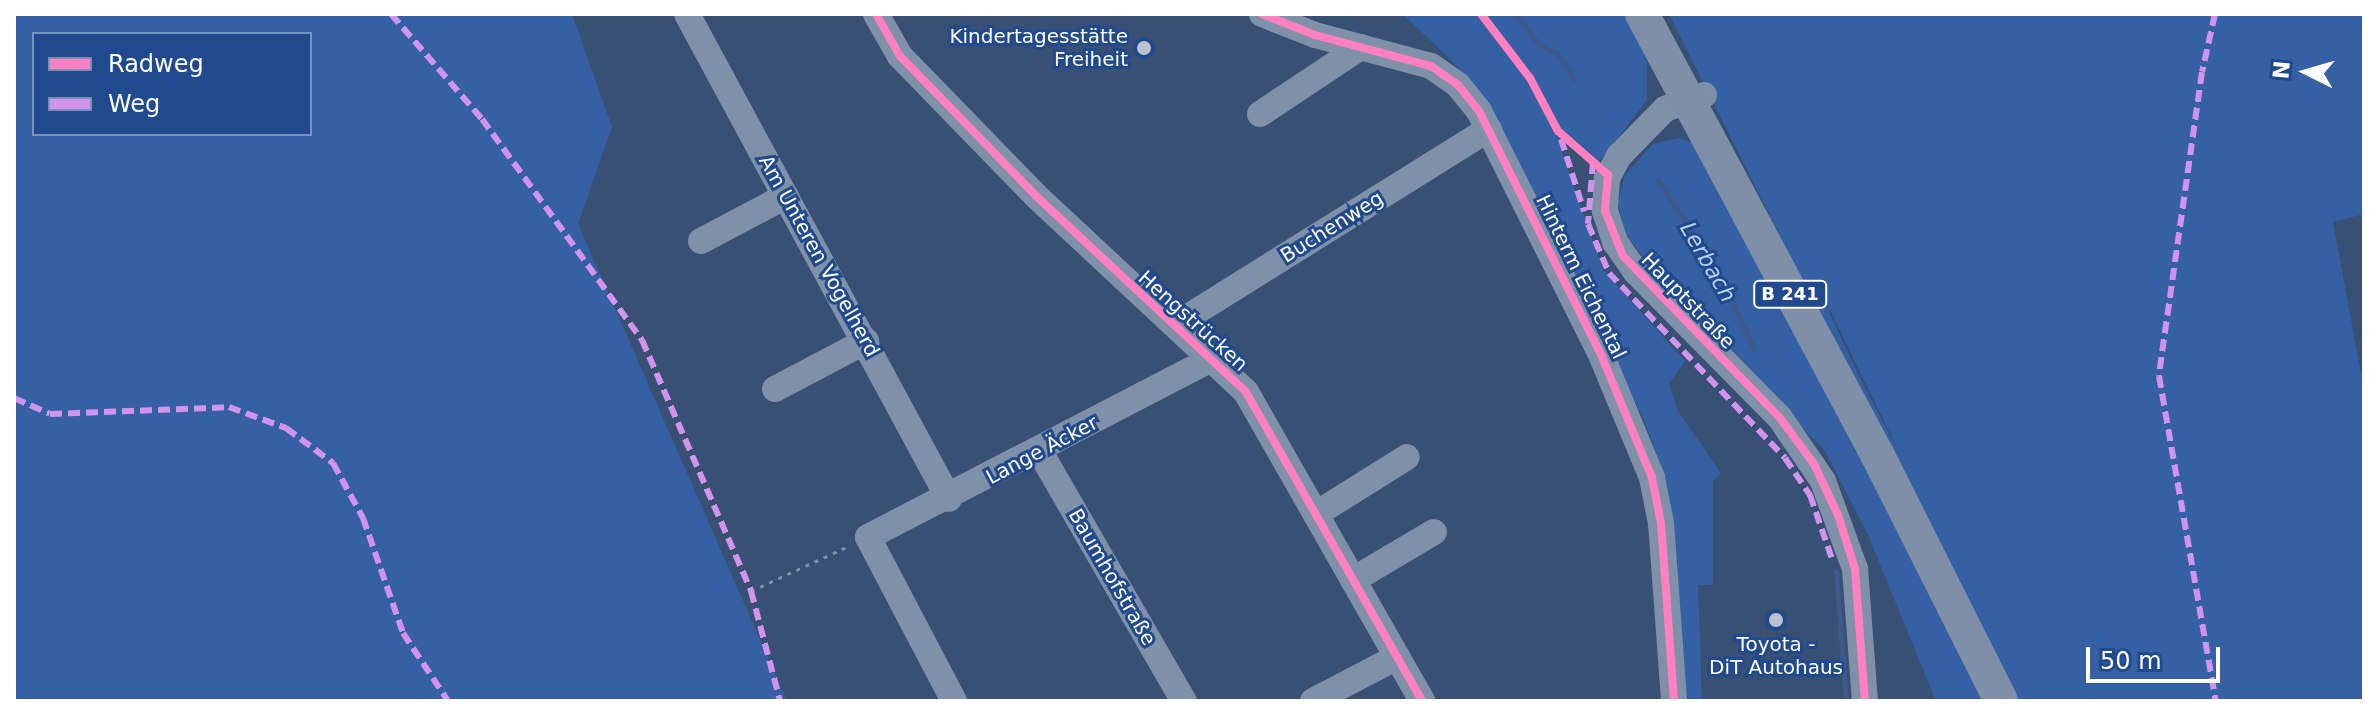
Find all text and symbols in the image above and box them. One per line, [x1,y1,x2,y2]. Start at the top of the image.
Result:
place label: Kindertagesstätte Freiheit [949,24,1128,71]
legend [32,32,312,136]
north arrow [2266,32,2346,112]
marker: Kindertagesstätte Freiheit [1135,39,1153,57]
text: Radweg [108,50,204,78]
text: N [2268,60,2295,80]
text: Weg [108,90,160,118]
street label: Am Unteren Vogelherd [754,151,884,361]
street label: Buchenweg [1276,186,1388,268]
street label: Hinterm Eichental [1531,191,1631,363]
water label: Lerbach [1674,217,1742,307]
street label: Hauptstraße [1636,248,1740,354]
street label: Hengstrücken [1133,266,1253,376]
road number: B 241 [1752,280,1828,308]
street label: Lange Äcker [982,410,1102,490]
street label: Baumhofstraße [1063,504,1161,650]
marker: Toyota - DiT Autohaus [1767,611,1785,629]
scale bar [2090,631,2224,681]
place label: Toyota - DiT Autohaus [1709,632,1843,679]
text: 50 m [2100,647,2162,675]

